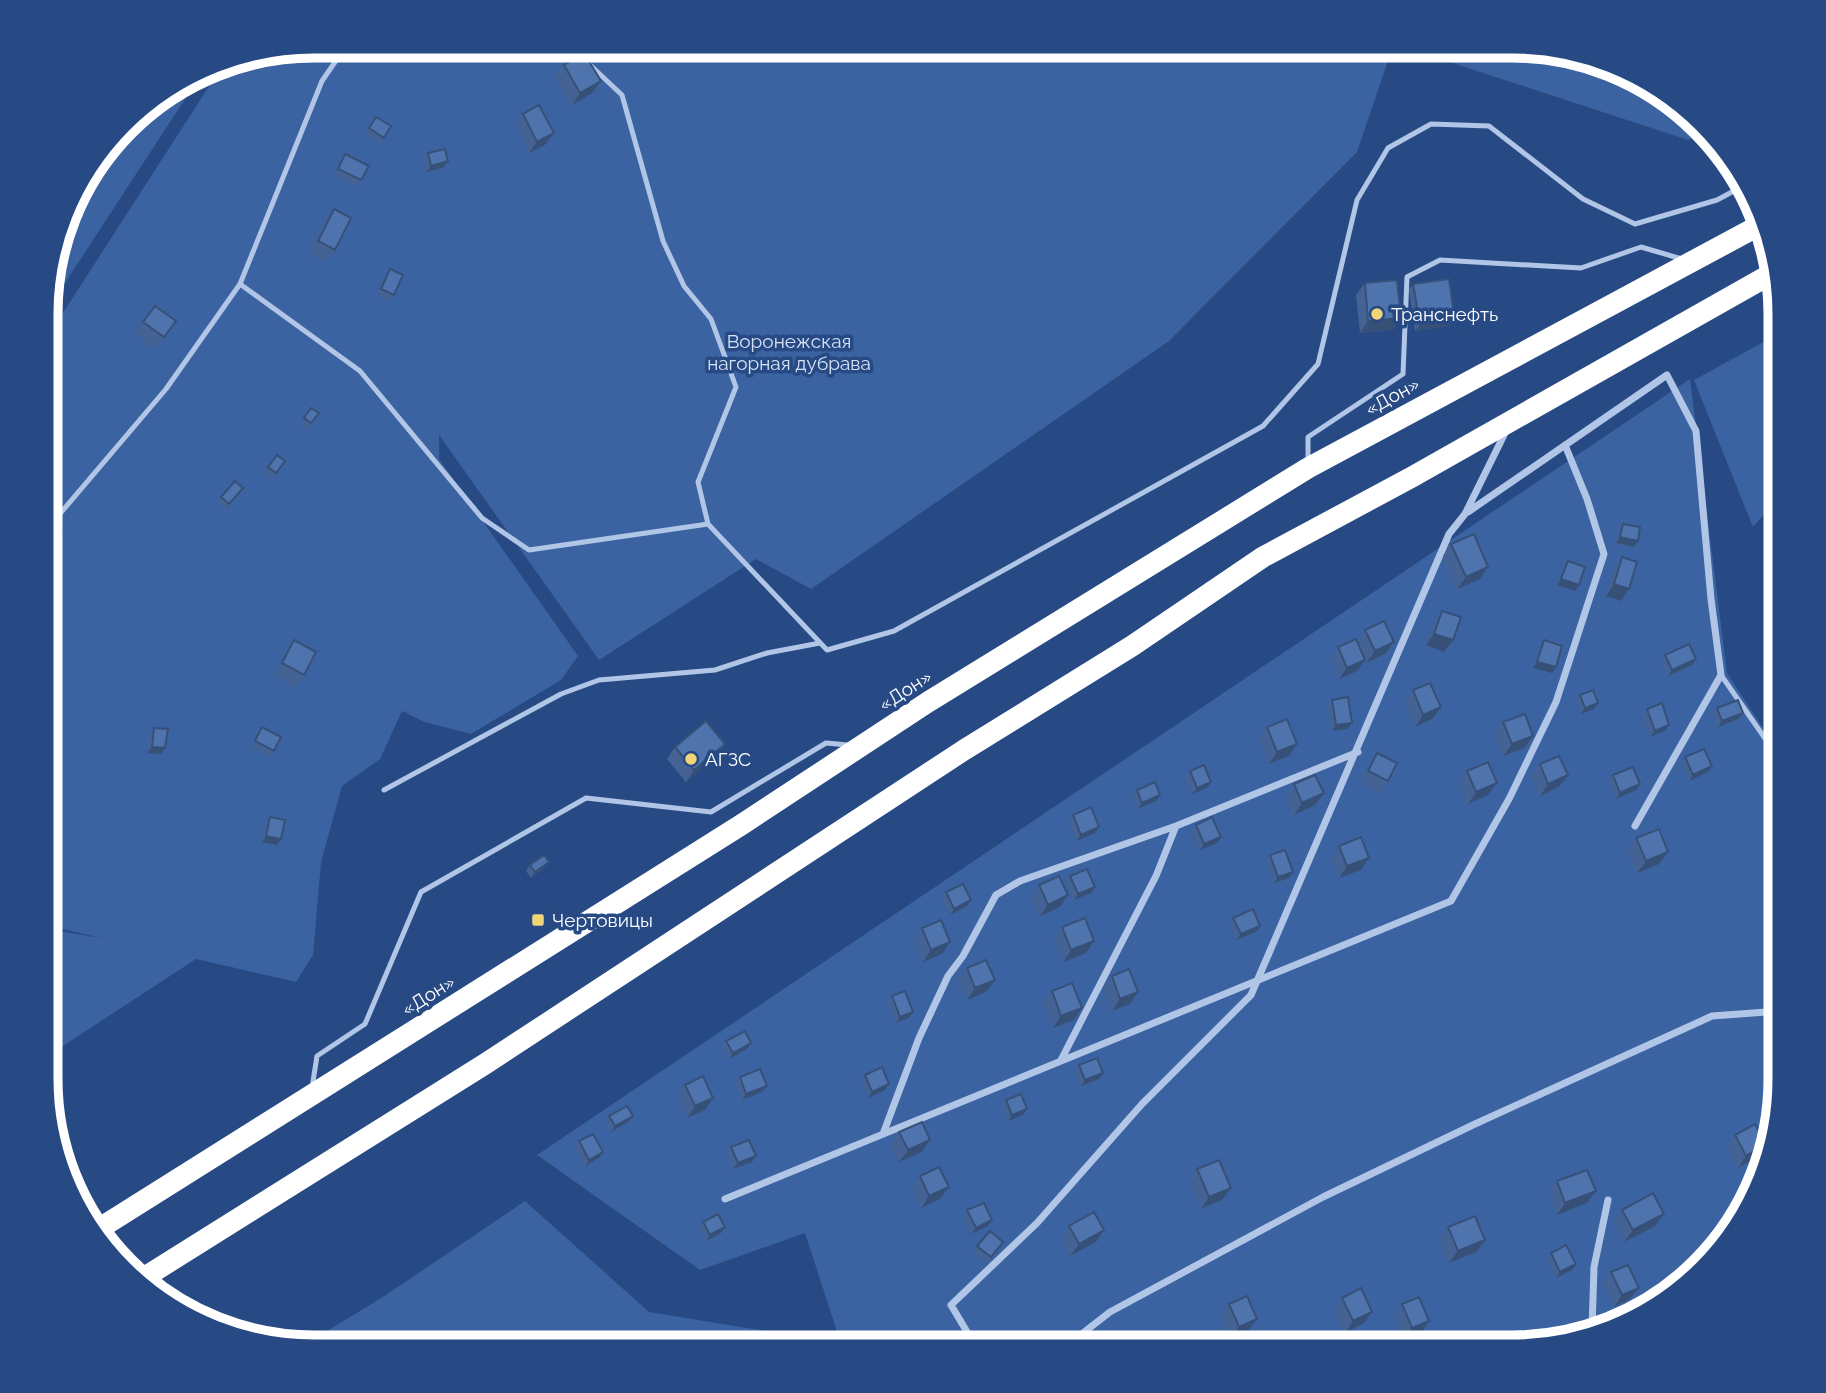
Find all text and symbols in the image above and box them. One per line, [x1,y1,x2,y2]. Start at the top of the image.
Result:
place label: Транснефть [1391,303,1498,325]
marker: Транснефть [1369,306,1385,322]
park label: Воронежская нагорная дубрава [707,330,871,374]
street label: «Дон» [1361,372,1423,420]
street label: «Дон» [875,665,936,715]
place label: АГЗС [705,748,751,770]
marker: АГЗС [683,751,699,767]
place label: Чертовицы [552,909,653,931]
marker: Чертовицы [530,912,546,928]
street label: «Дон» [397,970,459,1020]

